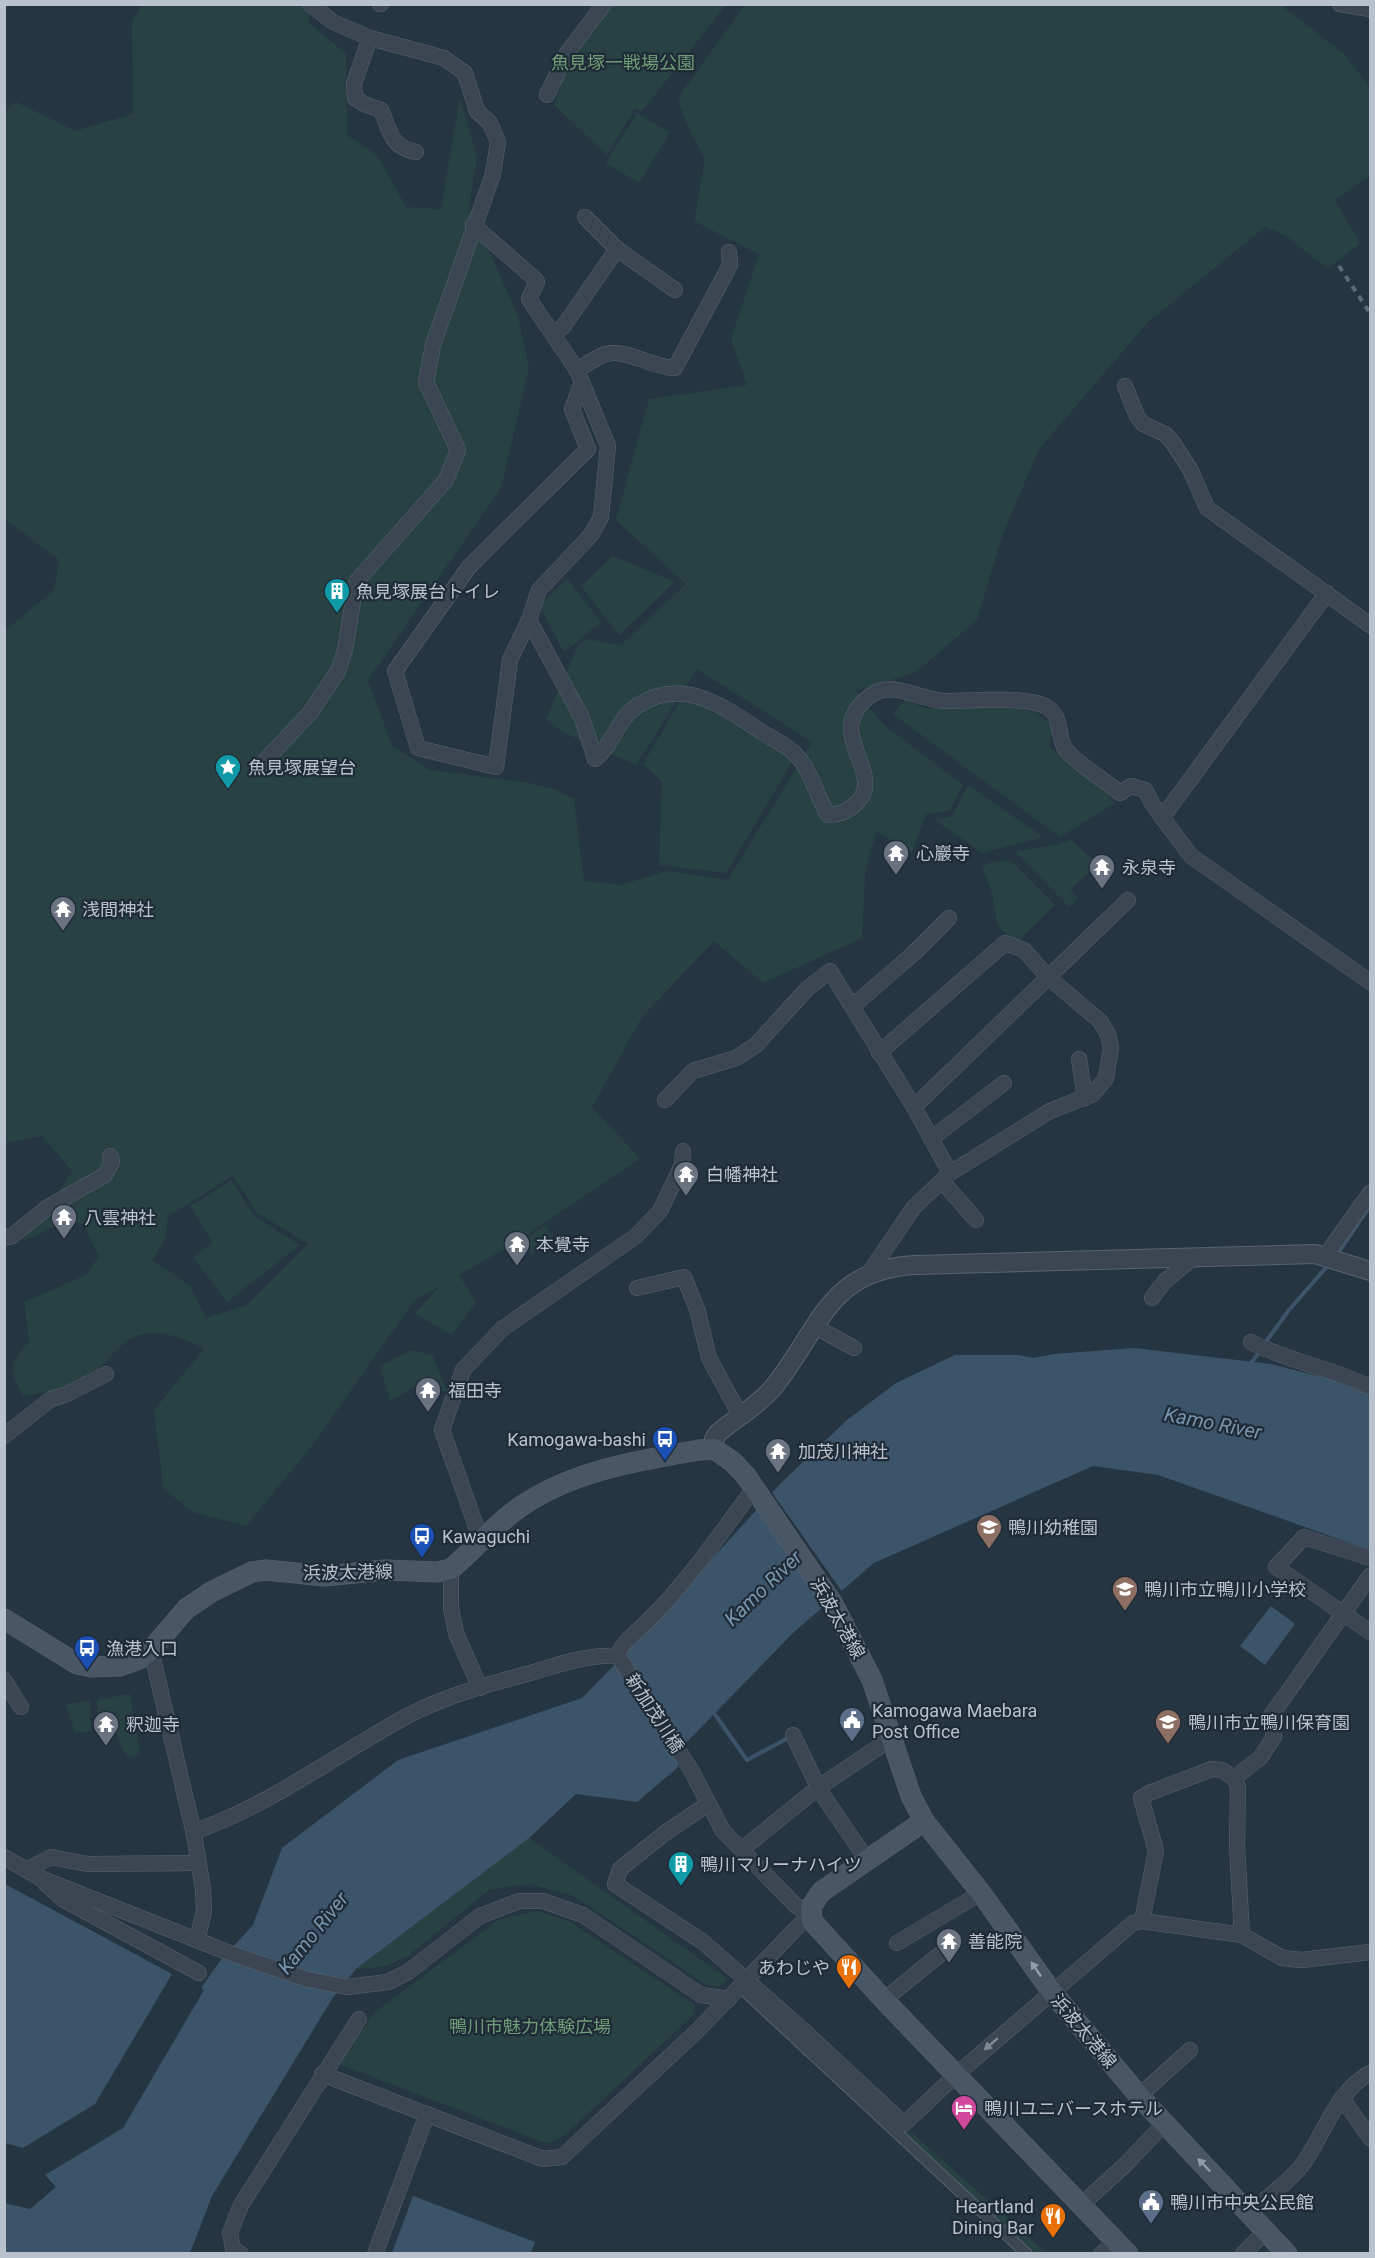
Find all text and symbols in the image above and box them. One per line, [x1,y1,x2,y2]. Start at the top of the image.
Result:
park label: 魚見塚一戦場公園 [551,52,695,73]
building icon: 魚見塚展台トイレ [322,576,352,614]
place label: 魚見塚展台トイレ [356,581,500,602]
place icon: 魚見塚展望台 [213,752,243,790]
place label: 魚見塚展望台 [248,757,356,778]
temple icon: 心巖寺 [881,838,911,876]
place label: 心巖寺 [916,843,970,864]
temple icon: 永泉寺 [1087,852,1117,890]
place label: 永泉寺 [1122,857,1176,878]
temple icon: 浅間神社 [48,894,78,932]
place label: 浅間神社 [82,899,154,920]
temple icon: 白幡神社 [671,1159,701,1197]
place label: 白幡神社 [706,1164,778,1185]
temple icon: 八雲神社 [49,1202,79,1240]
place label: 八雲神社 [84,1207,156,1228]
temple icon: 本覺寺 [502,1229,532,1267]
place label: 本覺寺 [536,1234,590,1255]
temple icon: 福田寺 [413,1375,443,1413]
place label: 福田寺 [448,1380,502,1401]
water label: Kamo River [1162,1402,1265,1444]
bus stop icon: Kamogawa-bashi [650,1424,680,1462]
place label: Kamogawa-bashi [507,1429,646,1450]
temple icon: 加茂川神社 [763,1436,793,1474]
place label: 加茂川神社 [798,1441,888,1462]
school or university icon: 鴨川幼稚園 [974,1512,1004,1550]
place label: 鴨川幼稚園 [1008,1517,1098,1538]
bus stop icon: Kawaguchi [407,1521,437,1559]
place label: Kawaguchi [442,1526,530,1547]
water label: Kamo River [719,1544,808,1631]
street label: 浜波太港線 [303,1561,393,1583]
street label: 浜波太港線 [806,1574,870,1662]
school or university icon: 鴨川市立鴨川小学校 [1110,1574,1140,1612]
place label: 鴨川市立鴨川小学校 [1144,1579,1306,1600]
bus stop icon: 漁港入口 [72,1633,102,1671]
place label: 漁港入口 [106,1638,178,1659]
street label: 新加茂川橋 [622,1670,688,1756]
place label: Kamogawa Maebara Post Office [872,1700,1037,1742]
public building icon: Kamogawa Maebara Post Office [837,1705,867,1743]
school or university icon: 鴨川市立鴨川保育園 [1153,1707,1183,1745]
temple icon: 釈迦寺 [91,1709,121,1747]
place label: 鴨川市立鴨川保育園 [1188,1712,1350,1733]
place label: 釈迦寺 [126,1714,180,1735]
building icon: 鴨川マリーナハイツ [666,1849,696,1887]
place label: 鴨川マリーナハイツ [700,1854,862,1875]
water label: Kamo River [273,1886,354,1979]
temple icon: 善能院 [934,1926,964,1964]
place label: 善能院 [968,1931,1022,1952]
restaurant icon: あわじや [834,1952,864,1990]
place label: あわじや [758,1957,830,1978]
one-way arrow [1031,1961,1042,1977]
street label: 浜波太港線 [1047,1990,1121,2072]
park label: 鴨川市魅力体験広場 [449,2016,611,2037]
one-way arrow [984,2037,999,2051]
hotel icon: 鴨川ユニバースホテル [949,2093,979,2131]
place label: 鴨川ユニバースホテル [984,2098,1163,2119]
one-way arrow [1197,2157,1211,2172]
public building icon: 鴨川市中央公民館 [1136,2187,1166,2225]
place label: 鴨川市中央公民館 [1170,2192,1314,2213]
place label: Heartland Dining Bar [952,2196,1034,2238]
restaurant icon: Heartland Dining Bar [1038,2201,1068,2239]

